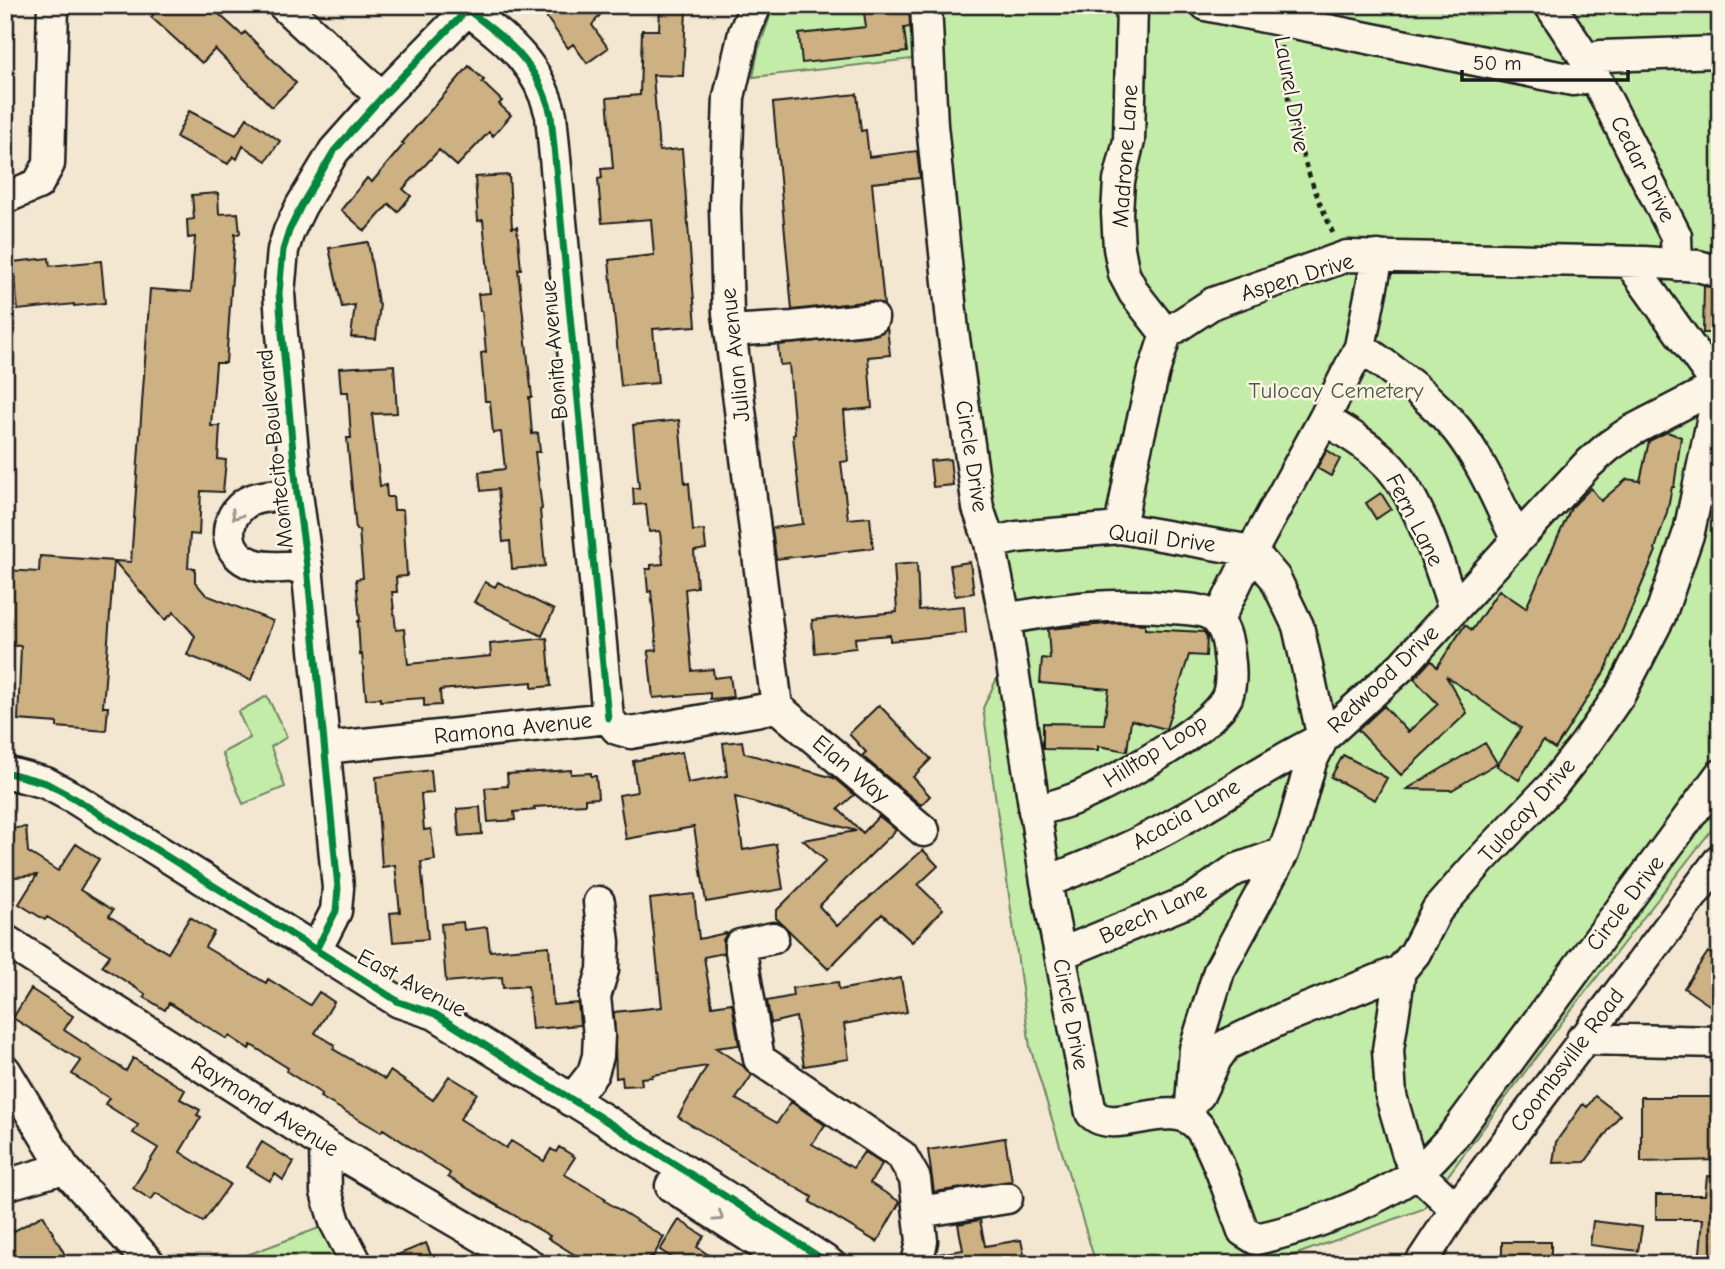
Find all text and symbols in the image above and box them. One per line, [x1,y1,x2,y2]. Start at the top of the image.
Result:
street label: Laurel Drive [1269,34,1315,154]
scale bar [1462,38,1629,82]
text: 50 m [1473,51,1522,75]
street label: Madrone Lane [1107,84,1143,228]
street label: Cedar Drive [1605,111,1681,227]
street label: Aspen Drive [1237,247,1357,307]
street label: Bonita Avenue [534,279,574,421]
street label: Julian Avenue [715,287,755,423]
street label: Montecito Boulevard [251,348,299,550]
park label: Tulocay Cemetery [1249,377,1424,404]
street label: Circle Drive [950,398,994,514]
street label: Fern Lane [1380,469,1450,571]
one-way arrow [232,507,245,520]
street label: Quail Drive [1107,518,1217,558]
street label: Redwood Drive [1322,619,1444,739]
street label: Ramona Avenue [433,706,593,750]
street label: Hilltop Loop [1098,708,1212,794]
street label: Elan Way [807,729,895,809]
street label: Tulocay Drive [1473,752,1581,868]
street label: Acacia Lane [1128,772,1244,856]
street label: Circle Drive [1580,850,1670,956]
street label: Beech Lane [1095,876,1211,950]
street label: East Avenue [353,943,471,1023]
street label: Circle Drive [1047,956,1095,1072]
street label: Coombsville Road [1504,983,1630,1137]
street label: Raymond Avenue [186,1050,344,1162]
one-way arrow [712,1209,725,1222]

